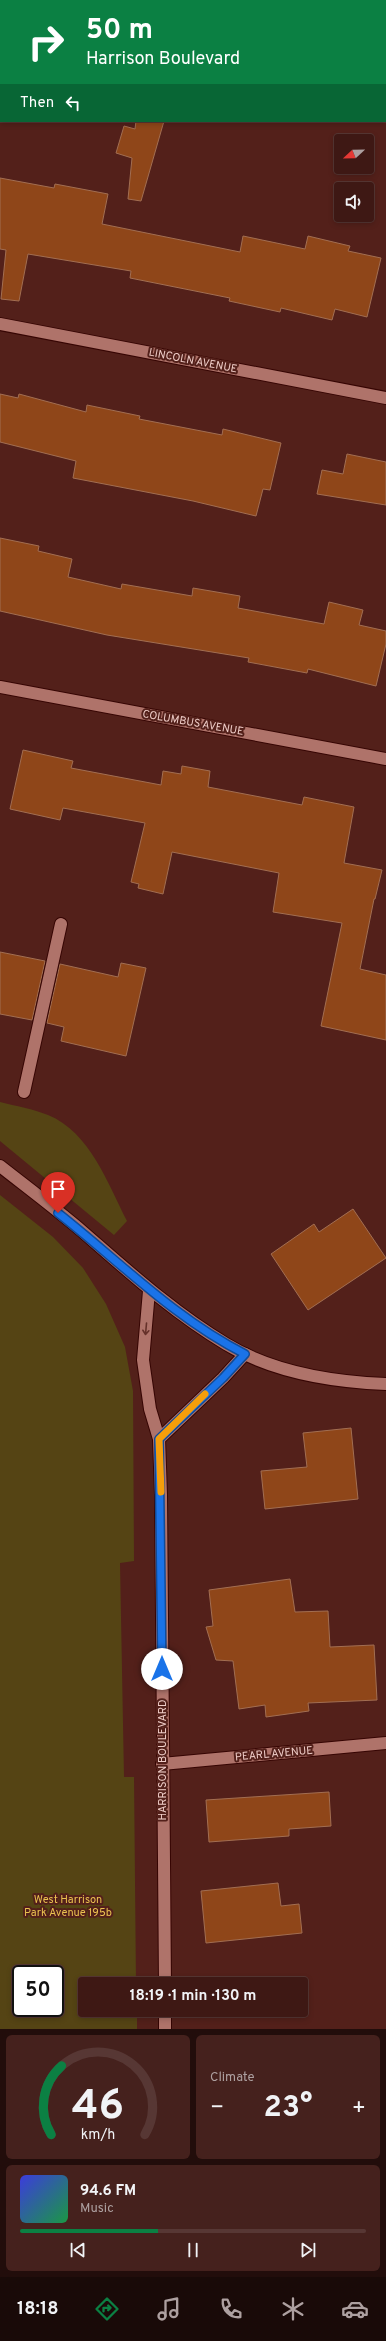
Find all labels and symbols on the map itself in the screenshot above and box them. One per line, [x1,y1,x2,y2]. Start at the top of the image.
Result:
north arrow [334,134,374,174]
street label: LINCOLN AVENUE [148,346,238,376]
street label: COLUMBUS AVENUE [141,707,245,739]
pin [41,1172,75,1213]
one-way arrow [142,1322,149,1335]
position arrow [141,1648,183,1690]
street label: HARRISON BOULEVARD [156,1699,170,1821]
street label: PEARL AVENUE [234,1744,314,1764]
park label: West Harrison Park Avenue 195b [24,1893,112,1920]
speed limit sign: 50 [12,1965,64,2017]

